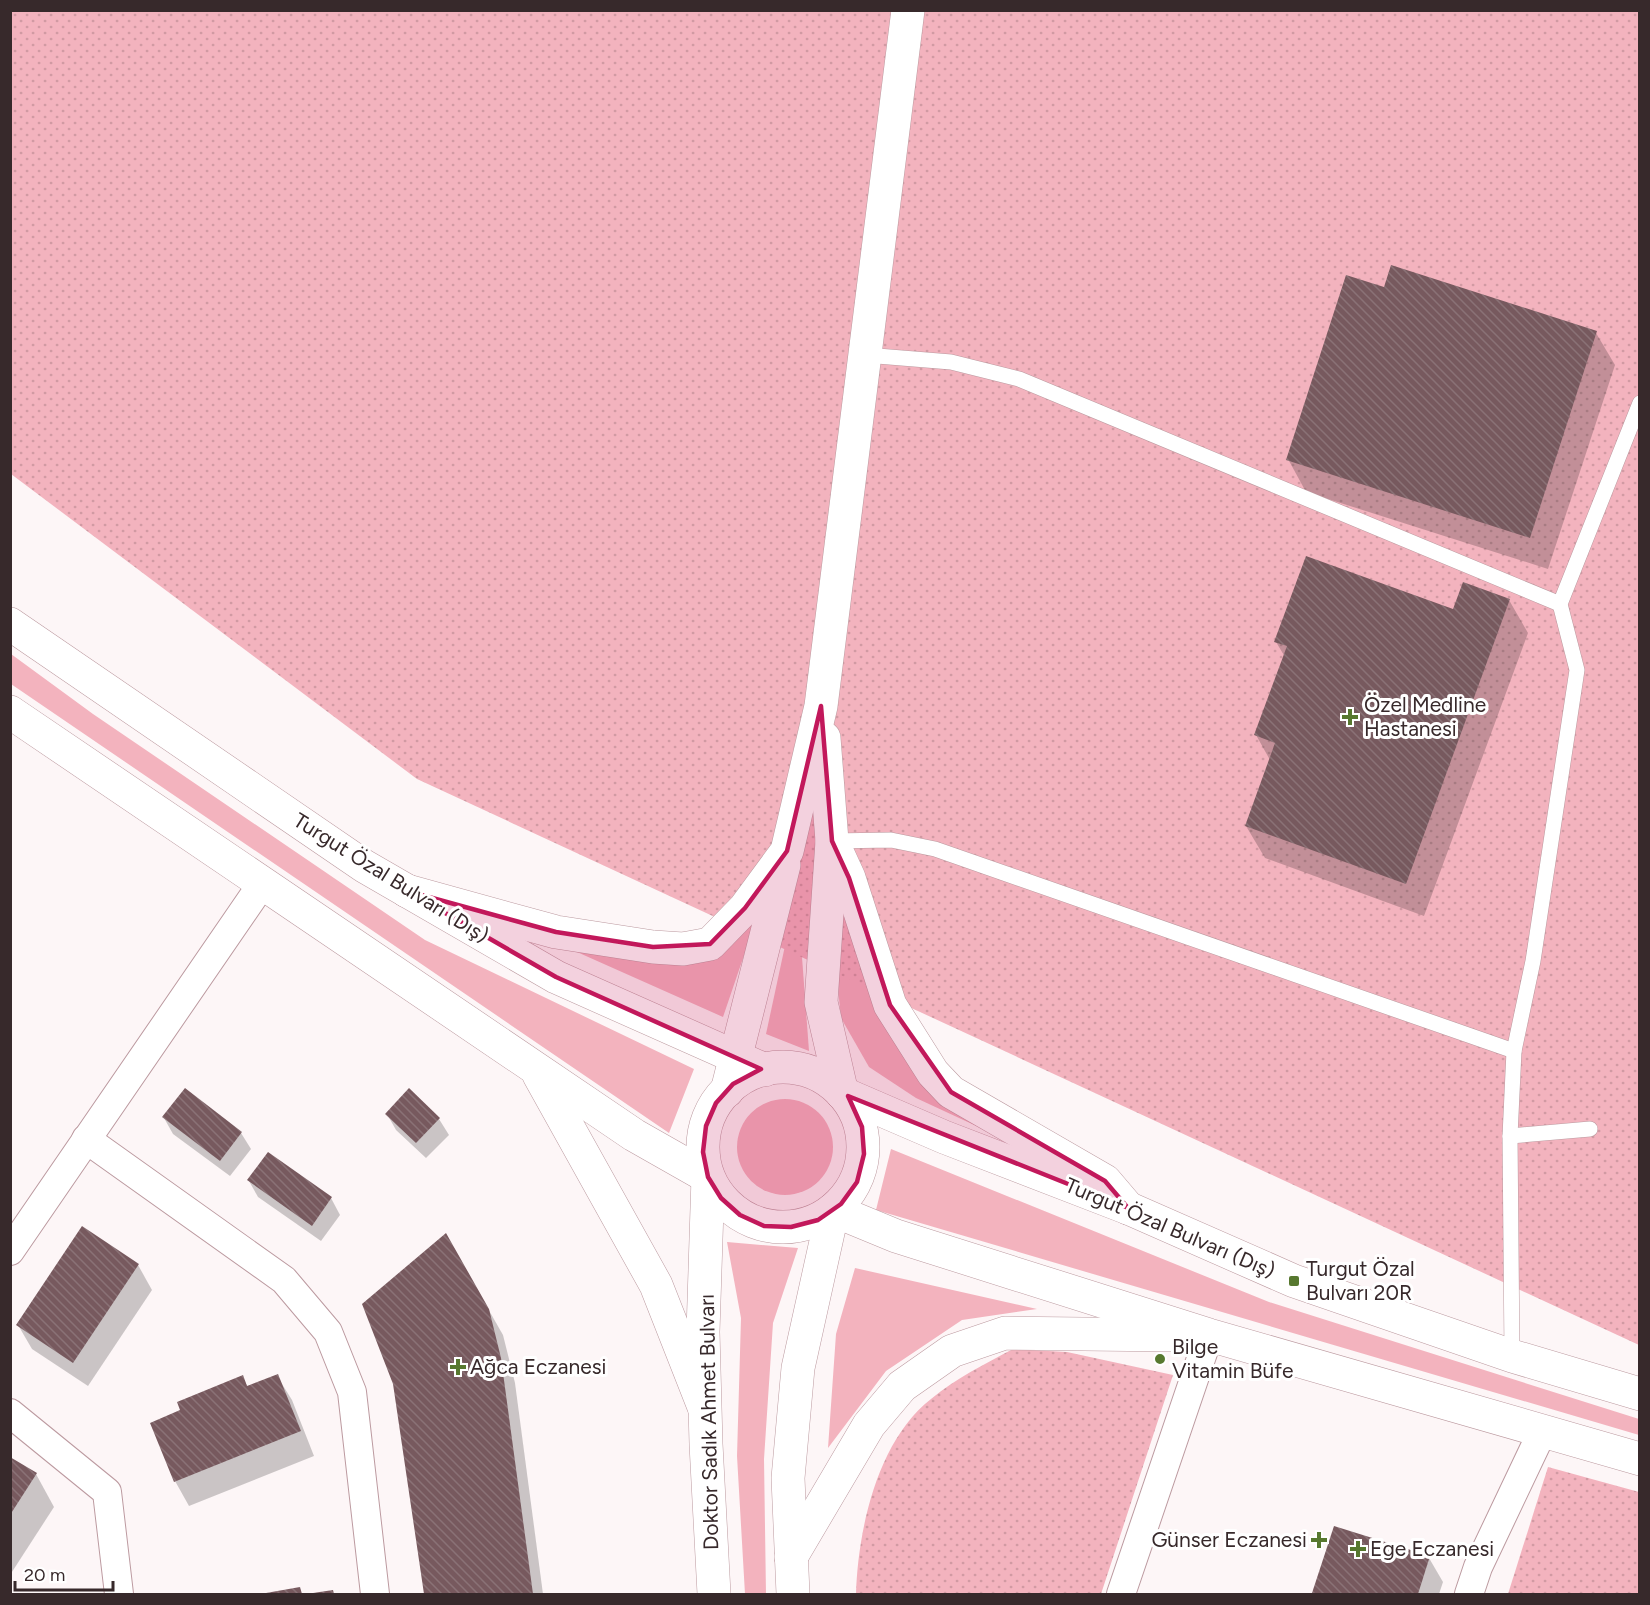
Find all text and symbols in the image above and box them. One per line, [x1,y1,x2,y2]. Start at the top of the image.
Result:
place label: Özel Medline Hastanesi [1364,692,1486,741]
marker: Özel Medline Hastanesi [1341,708,1359,726]
street label: Turgut Özal Bulvarı (Dış) [289,807,493,948]
street label: Turgut Özal Bulvarı (Dış) [1062,1172,1279,1283]
place label: Turgut Özal Bulvarı 20R [1306,1256,1415,1305]
marker: Turgut Özal Bulvarı 20R [1287,1274,1301,1288]
street label: Doktor Sadık Ahmet Bulvarı [694,1294,723,1550]
place label: Bilge Vitamin Büfe [1172,1334,1293,1383]
marker: Bilge Vitamin Büfe [1153,1352,1167,1366]
place label: Ağca Eczanesi [470,1354,606,1379]
marker: Ağca Eczanesi [451,1360,465,1374]
place label: Günser Eczanesi [1151,1527,1307,1552]
marker: Günser Eczanesi [1312,1533,1326,1547]
place label: Ege Eczanesi [1370,1536,1494,1561]
marker: Ege Eczanesi [1351,1542,1365,1556]
scale bar [15,1554,112,1592]
text: 20 m [24,1564,65,1586]

